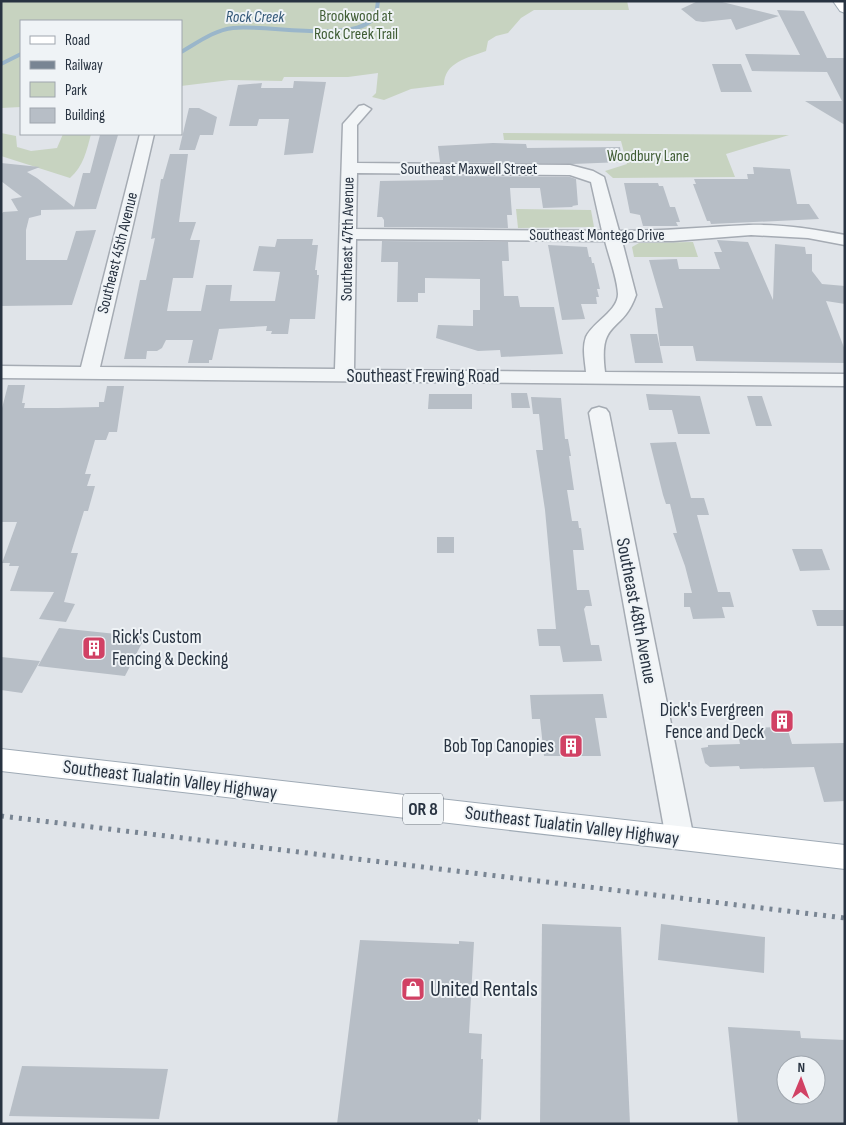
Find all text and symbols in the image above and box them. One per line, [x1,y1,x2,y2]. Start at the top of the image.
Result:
park label: Brookwood at Rock Creek Trail [314,7,398,44]
water label: Rock Creek [226,8,285,27]
legend [20,20,182,135]
text: Road [65,31,90,50]
text: Railway [65,56,103,75]
text: Park [65,81,87,100]
text: Building [65,106,105,125]
park label: Woodbury Lane [607,147,689,166]
street label: Southeast Maxwell Street [401,160,538,179]
street label: Southeast 47th Avenue [337,177,359,301]
street label: Southeast 45th Avenue [94,190,142,316]
street label: Southeast Montego Drive [529,226,665,245]
street label: Southeast Frewing Road [347,365,499,388]
street label: Southeast 48th Avenue [611,536,661,686]
place label: Rick's Custom Fencing & Decking [112,626,229,671]
building icon: Rick's Custom Fencing & Decking [81,635,107,661]
place label: Dick's Evergreen Fence and Deck [660,699,765,744]
building icon: Dick's Evergreen Fence and Deck [769,708,795,734]
building icon: Bob Top Canopies [558,733,584,759]
place label: Bob Top Canopies [443,735,554,758]
street label: Southeast Tualatin Valley Highway [62,755,279,805]
road number: OR 8 [403,794,443,824]
street label: Southeast Tualatin Valley Highway [464,801,681,851]
shop icon: United Rentals [400,976,426,1002]
place label: United Rentals [430,976,538,1003]
north arrow [776,1055,826,1105]
text: N [797,1059,805,1076]

